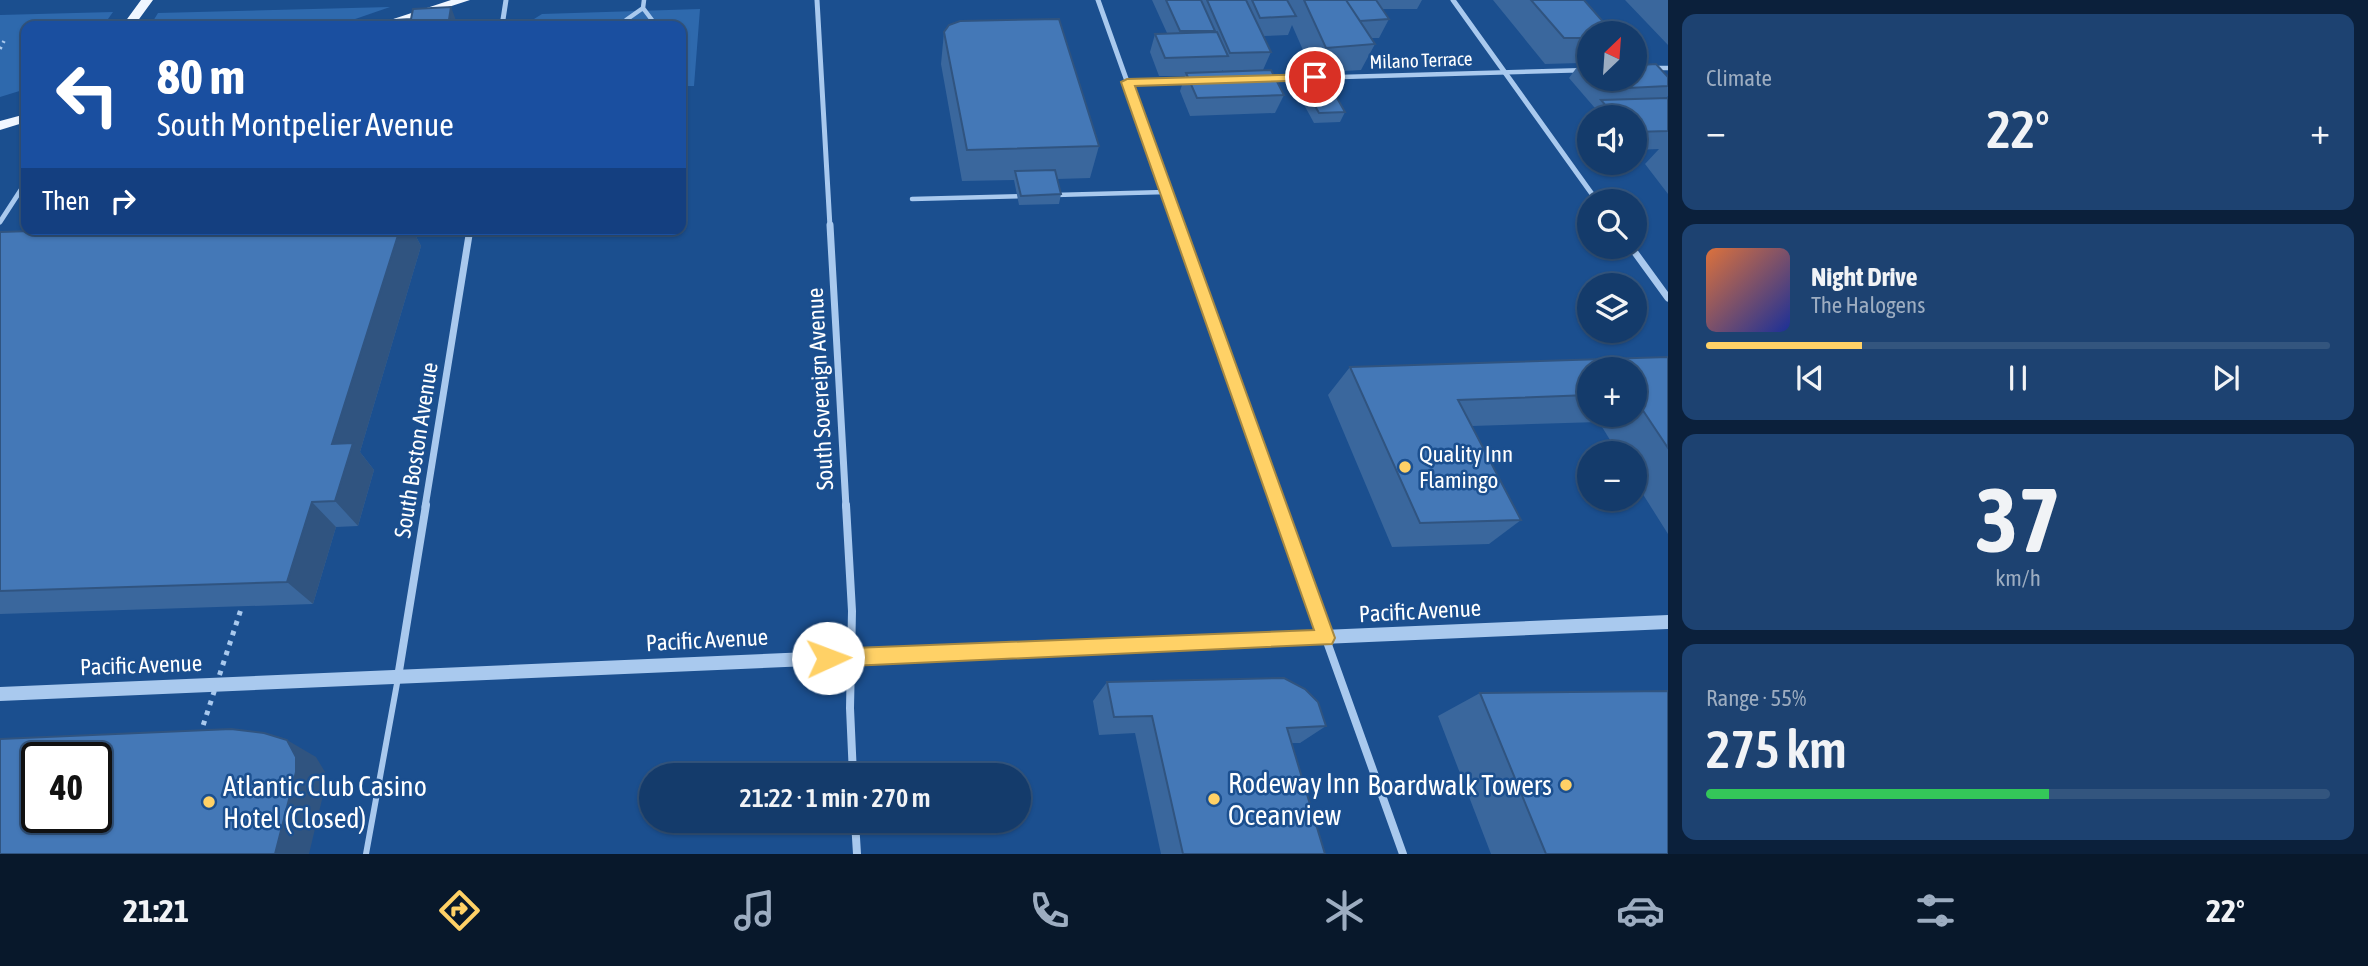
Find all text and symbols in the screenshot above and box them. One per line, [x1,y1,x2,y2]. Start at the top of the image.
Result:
north arrow [1577,21,1647,91]
map controls [1577,21,1647,511]
pin [1285,47,1345,107]
street label: Milano Terrace [1369,47,1473,73]
text: 80 m [157,48,245,104]
icon: left [42,49,133,140]
icon: arrive [1296,58,1334,96]
text: Climate [1706,65,1772,91]
text: 22° [1986,99,2050,159]
button: sound [1577,105,1647,175]
text: South Montpelier Avenue [157,106,454,143]
text: − [1706,109,1726,152]
text: + [2310,109,2330,152]
icon: right [104,182,142,220]
text: Then [42,186,90,216]
button: search [1577,189,1647,259]
text: Night Drive [1811,262,1918,292]
button: layers [1577,273,1647,343]
street label: South Sovereign Avenue [802,287,838,491]
text: The Halogens [1811,292,1925,318]
button: + [1577,357,1647,427]
icon: previous [1791,359,1829,397]
icon: pause [1999,359,2037,397]
icon: next [2207,359,2245,397]
street label: South Boston Avenue [389,360,443,540]
place label: Quality Inn Flamingo [1419,441,1513,493]
button: − [1577,441,1647,511]
marker: Quality Inn Flamingo [1397,459,1413,475]
text: 37 [1975,467,2061,571]
text: km/h [1995,565,2041,591]
street label: Pacific Avenue [1358,595,1482,627]
position arrow [791,621,865,695]
street label: Pacific Avenue [645,624,769,656]
street label: Pacific Avenue [79,650,203,680]
text: Range · 55% [1706,685,1806,711]
text: 275 km [1706,719,1847,779]
speed limit sign: 40 [21,742,112,833]
place label: Rodeway Inn Oceanview [1228,767,1360,831]
place label: Boardwalk Towers [1367,769,1552,801]
place label: Atlantic Club Casino Hotel (Closed) [223,770,427,834]
marker: Boardwalk Towers [1558,777,1574,793]
text: 21:22 · 1 min · 270 m [740,783,930,813]
marker: Rodeway Inn Oceanview [1206,791,1222,807]
marker: Atlantic Club Casino Hotel (Closed) [201,794,217,810]
icon: directions [435,886,484,935]
icon: music [730,886,779,935]
icon: phone [1025,886,1074,935]
icon: climate [1320,886,1369,935]
icon: car [1616,886,1665,935]
icon: filters [1911,886,1960,935]
text: 21:21 [123,892,189,929]
text: 22° [2206,892,2245,929]

